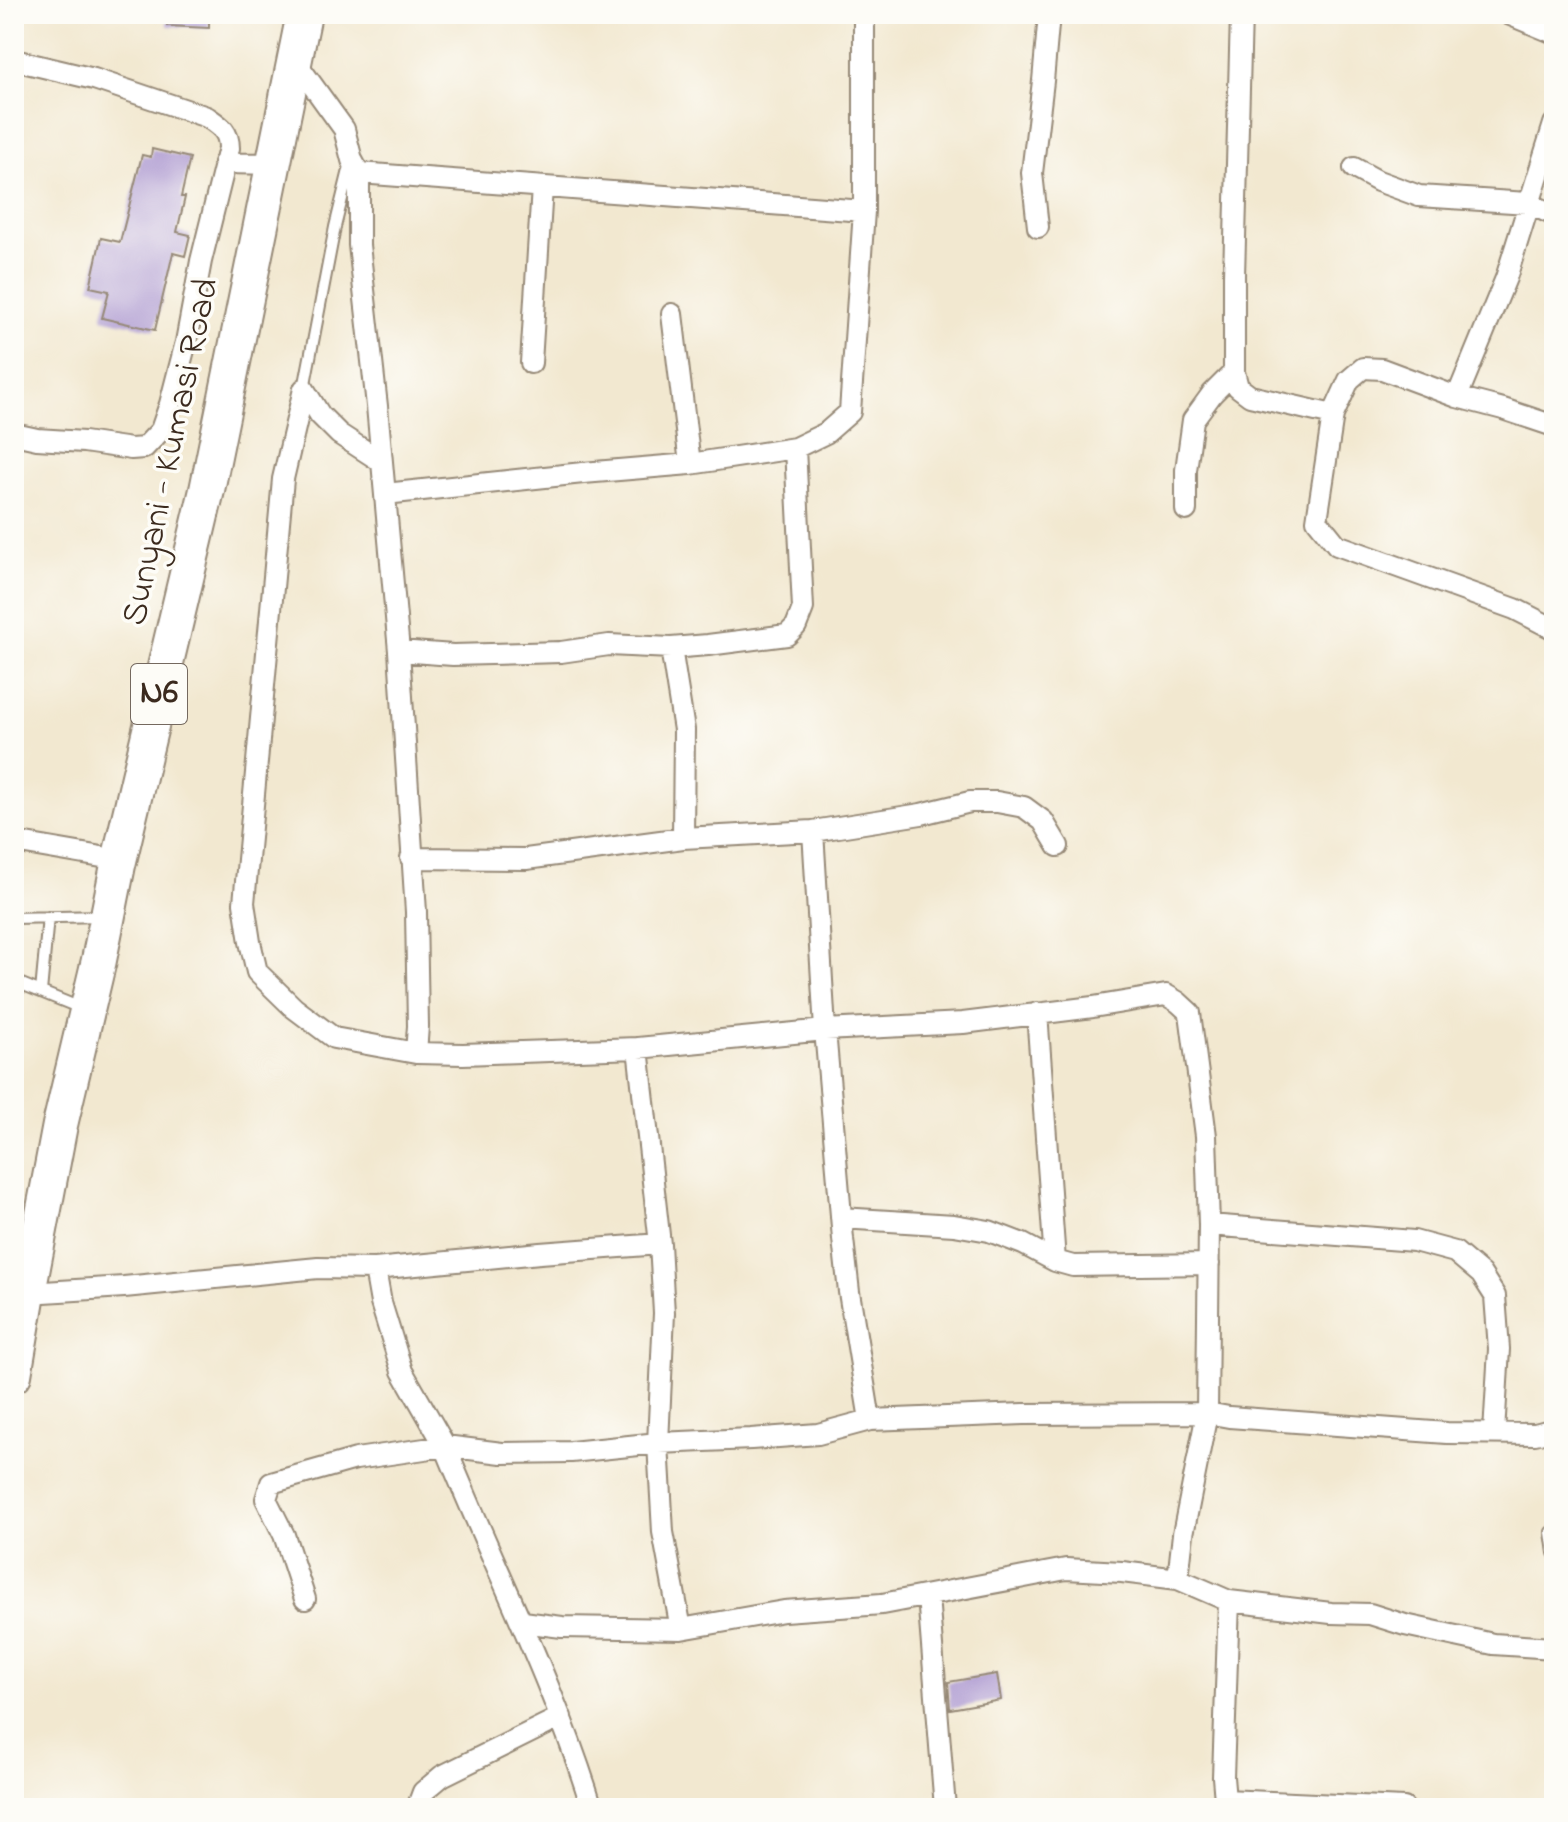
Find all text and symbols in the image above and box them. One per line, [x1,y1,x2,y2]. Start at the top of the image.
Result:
street label: Sunyani - Kumasi Road [109,273,235,631]
road number: N6 [131,664,187,724]

